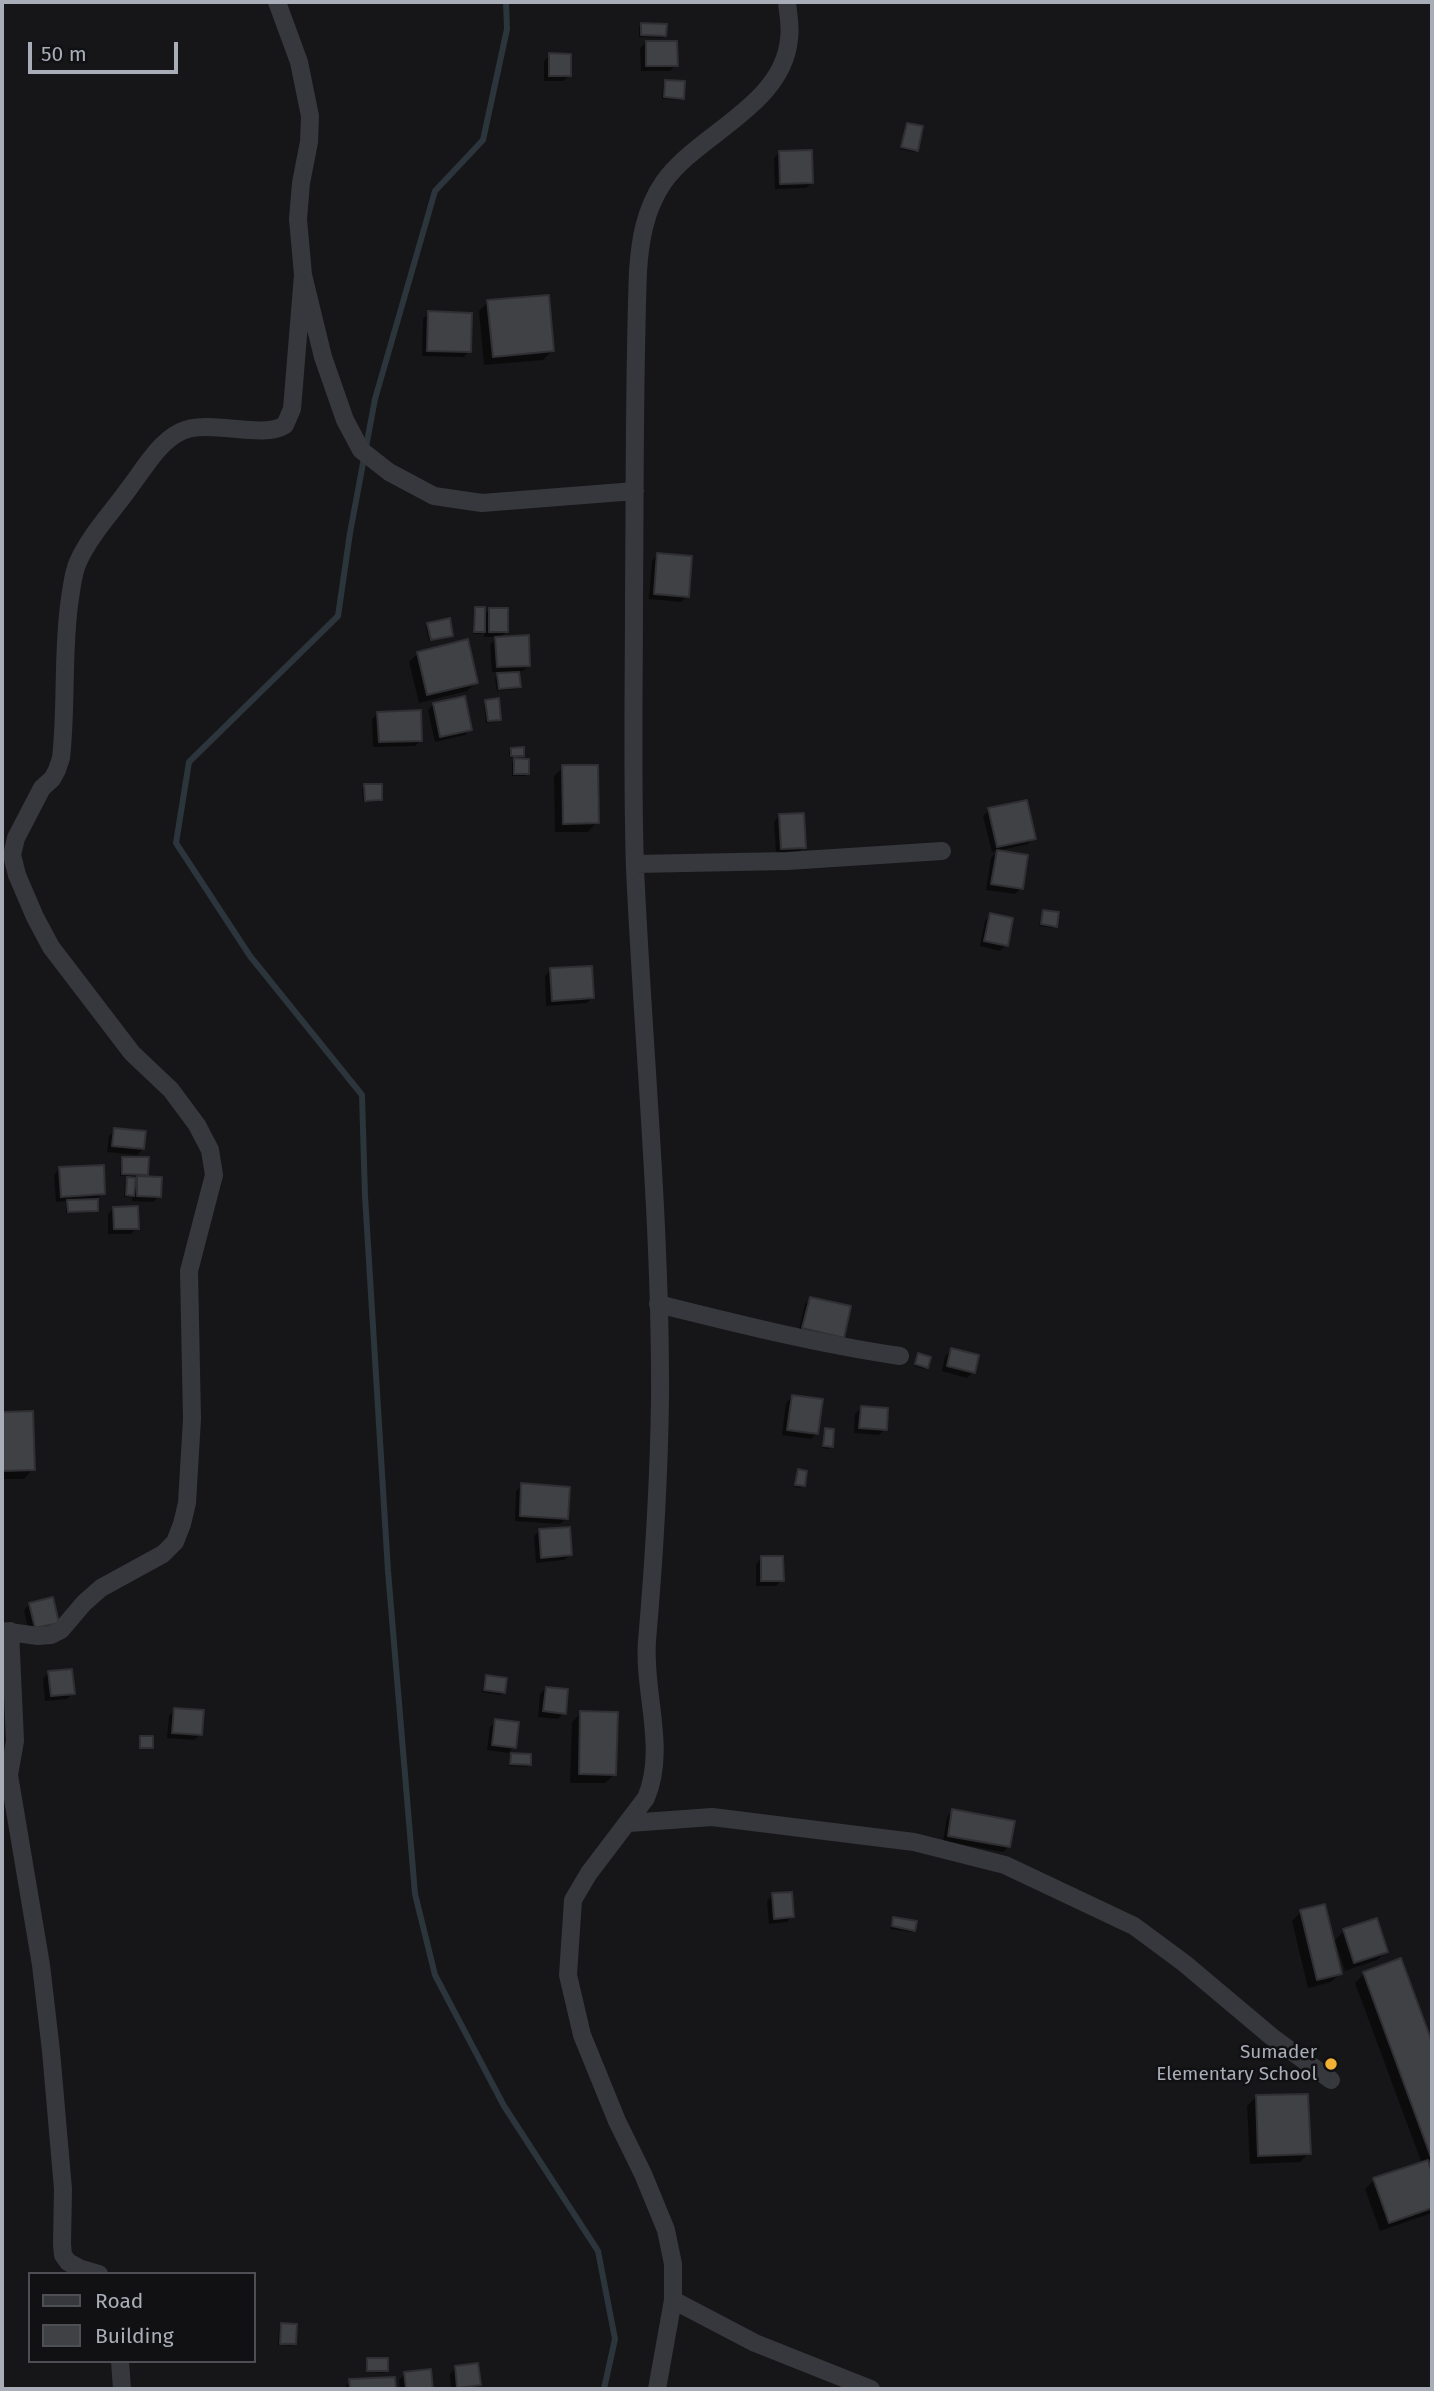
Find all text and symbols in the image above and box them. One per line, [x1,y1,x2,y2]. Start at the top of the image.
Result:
scale bar [32,28,182,72]
text: 50 m [41,41,87,67]
place label: Sumader Elementary School [1156,2042,1317,2086]
marker: Sumader Elementary School [1323,2056,1339,2072]
legend [28,2272,256,2363]
text: Road [95,2288,143,2314]
text: Building [95,2323,174,2349]

